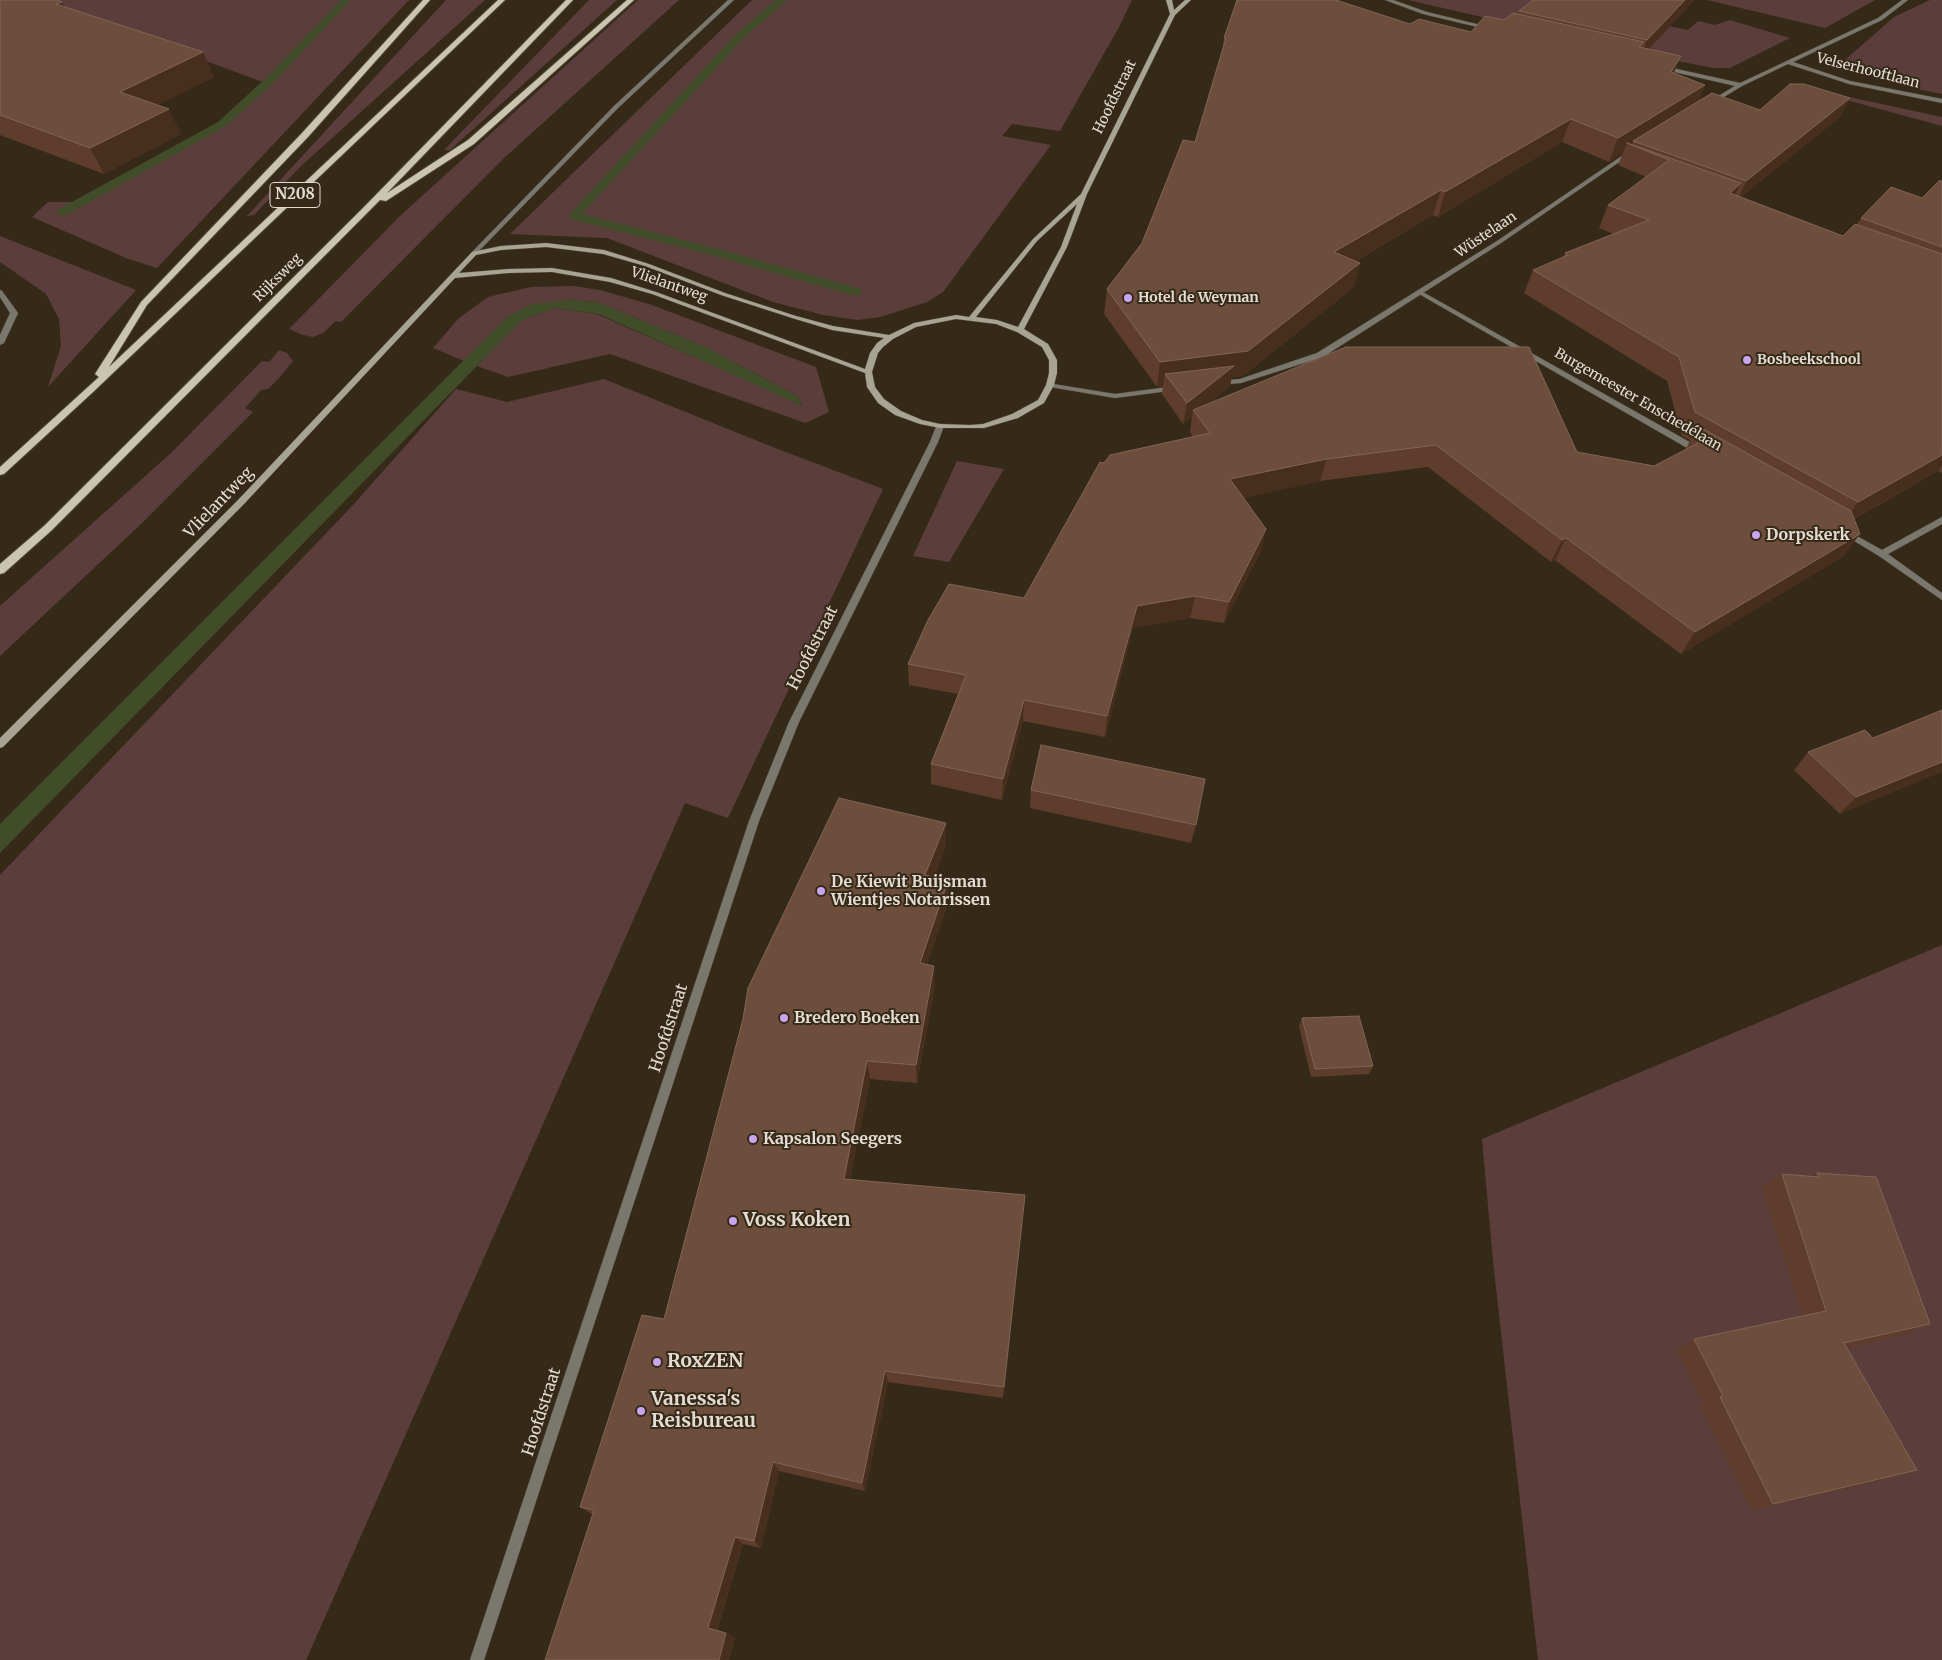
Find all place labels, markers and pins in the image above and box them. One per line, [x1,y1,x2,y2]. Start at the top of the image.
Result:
place label: Hotel de Weyman [1138,290,1259,306]
marker: Hotel de Weyman [1122,292,1134,304]
place label: Bosbeekschool [1757,352,1861,368]
marker: Bosbeekschool [1741,354,1753,366]
place label: Dorpskerk [1766,525,1850,545]
marker: Dorpskerk [1750,529,1762,541]
place label: De Kiewit Buijsman Wientjes Notarissen [831,872,990,910]
marker: De Kiewit Buijsman Wientjes Notarissen [815,885,827,897]
place label: Bredero Boeken [794,1008,920,1028]
marker: Bredero Boeken [778,1012,790,1024]
place label: Kapsalon Seegers [763,1129,902,1149]
marker: Kapsalon Seegers [747,1133,759,1145]
place label: Voss Koken [743,1210,850,1232]
marker: Voss Koken [727,1215,739,1227]
place label: RoxZEN [667,1351,743,1373]
marker: RoxZEN [651,1356,663,1368]
place label: Vanessa's Reisbureau [651,1389,756,1433]
marker: Vanessa's Reisbureau [635,1405,647,1417]

